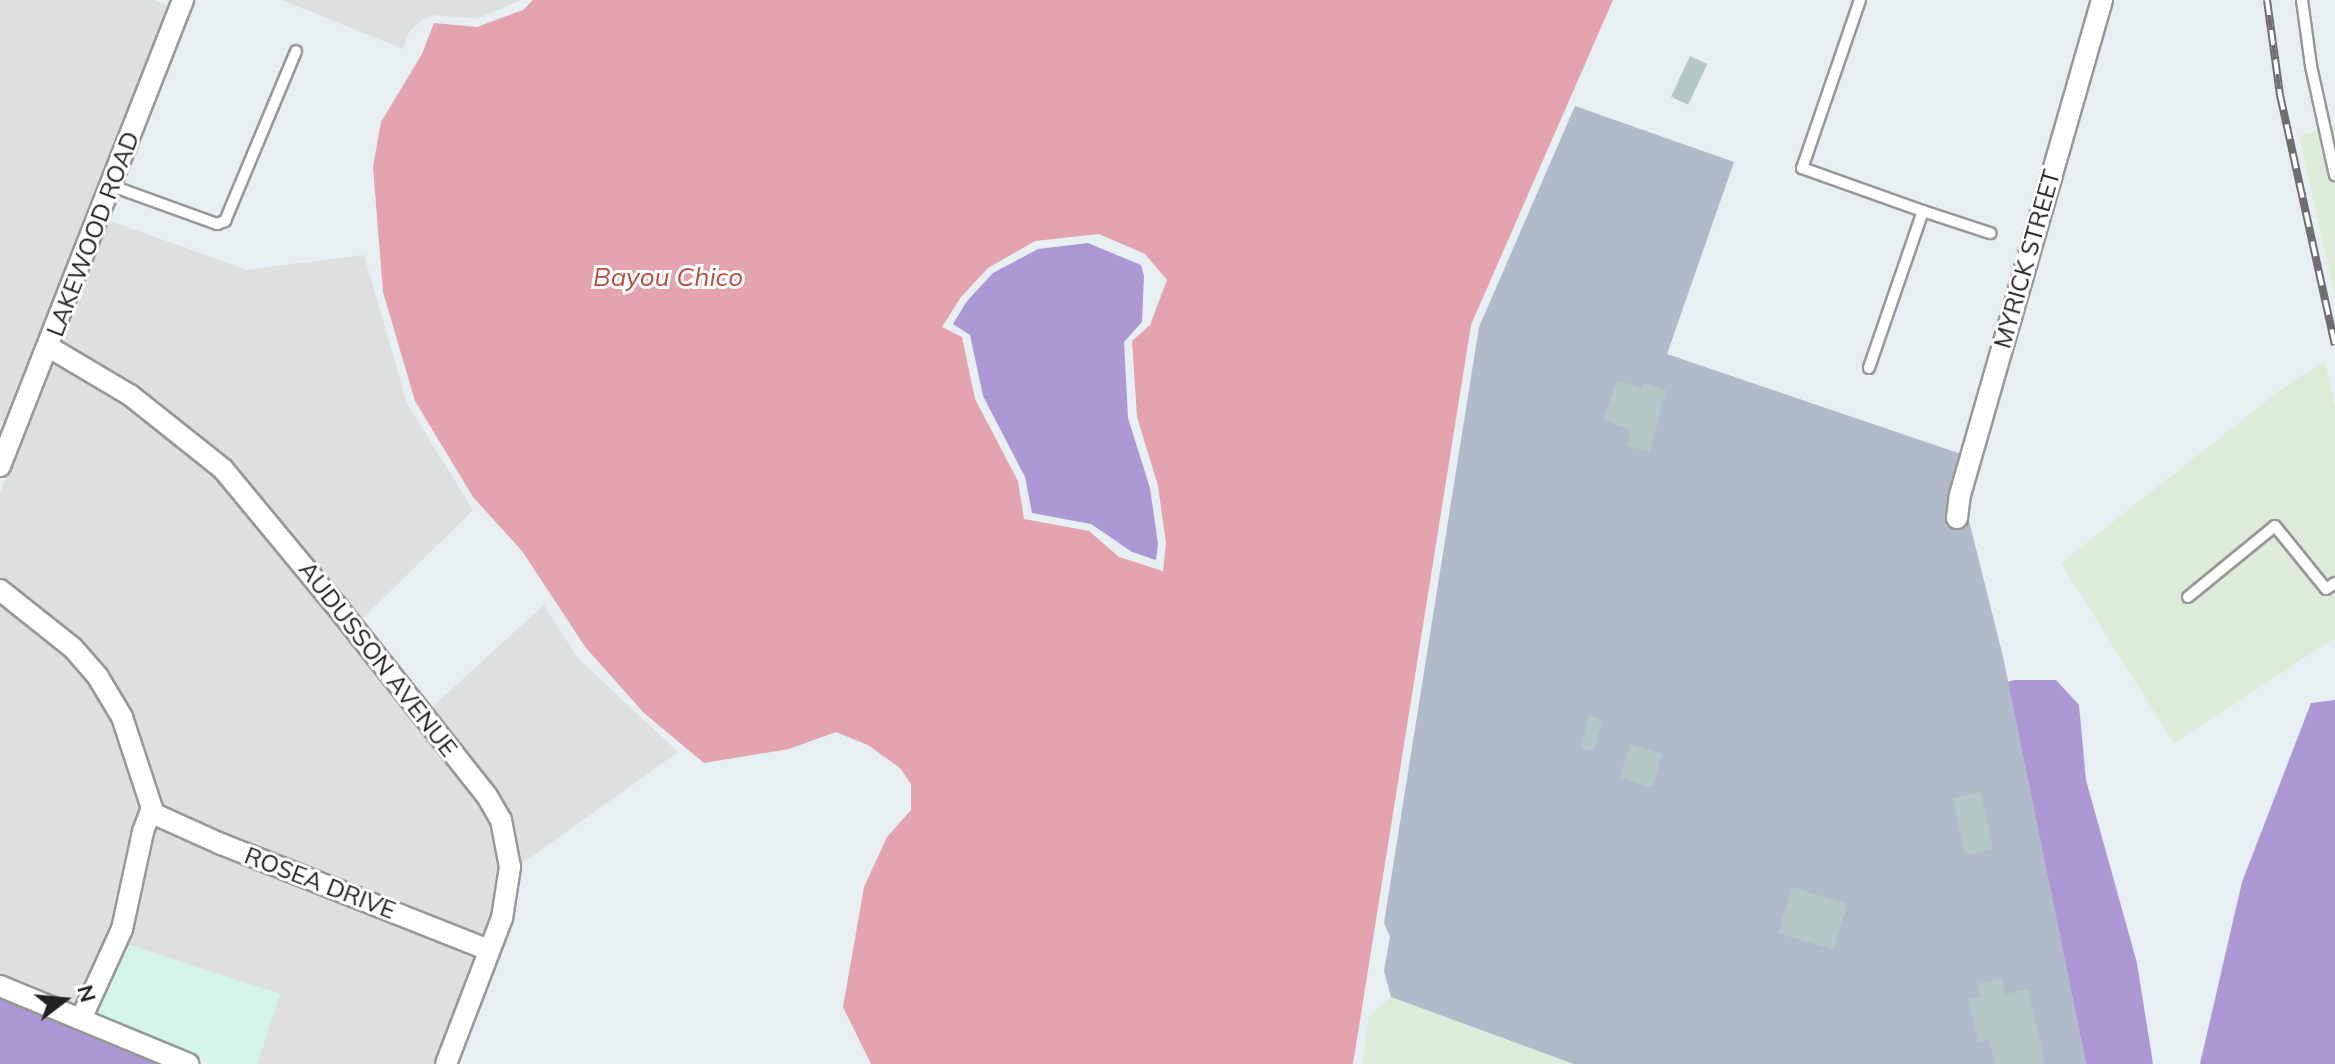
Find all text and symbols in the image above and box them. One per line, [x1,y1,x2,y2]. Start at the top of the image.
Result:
street label: LAKEWOOD ROAD [41,127,145,341]
street label: MYRICK STREET [1988,166,2066,352]
water label: Bayou Chico [593,261,743,293]
street label: AUDUSSON AVENUE [293,556,463,762]
street label: ROSEA DRIVE [240,841,400,925]
north arrow [24,960,104,1040]
text: N [71,982,103,1005]

